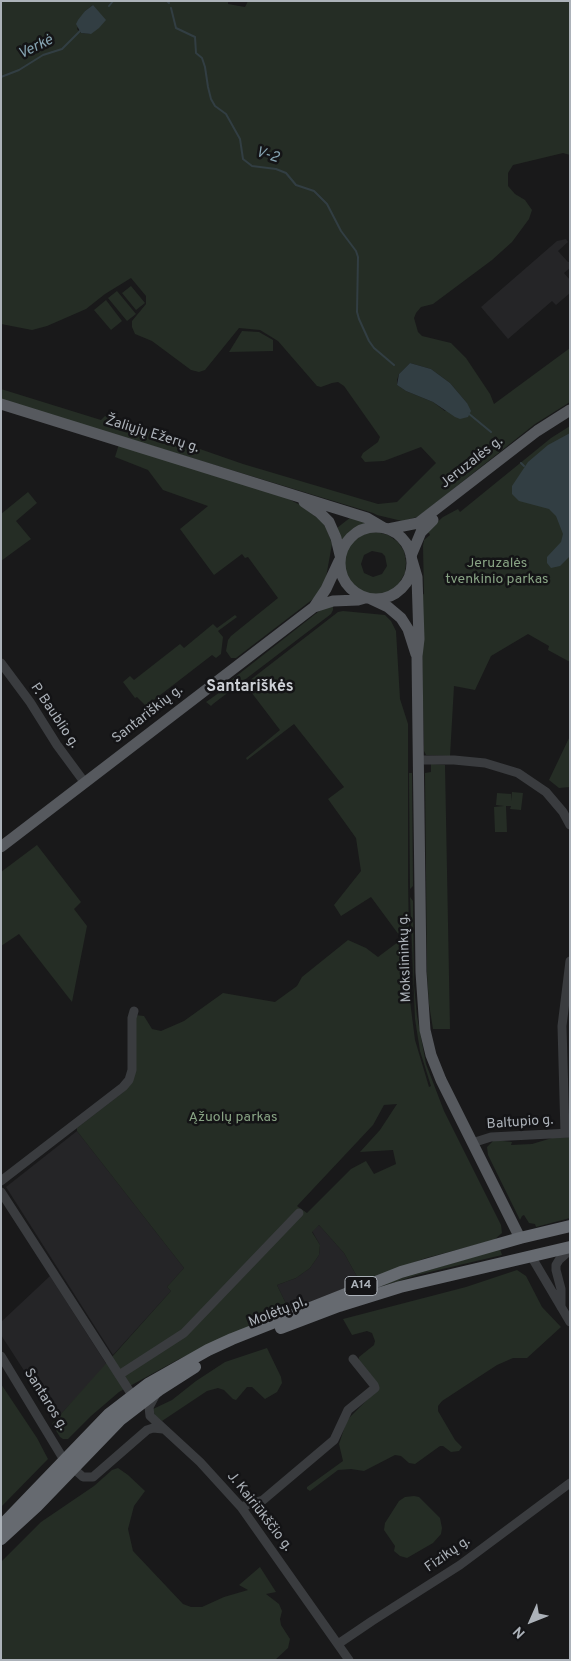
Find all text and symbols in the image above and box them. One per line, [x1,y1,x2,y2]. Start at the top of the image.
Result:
water label: Verkė [16,32,56,64]
water label: V-2 [253,144,281,168]
street label: Žaliųjų Ežerų g. [103,413,201,457]
street label: Jeruzalės g. [437,433,507,493]
park label: Jeruzalės tvenkinio parkas [445,556,549,588]
district label: Santariškės [206,678,294,698]
street label: P. Baublio g. [26,680,82,752]
street label: Santariškių g. [109,682,187,748]
street label: Mokslininkų g. [396,913,416,1003]
park label: Ąžuolų parkas [188,1110,278,1126]
street label: Baltupio g. [486,1112,554,1134]
road number: A14 [345,1276,377,1295]
street label: Molėtų pl. [247,1294,309,1332]
street label: Santaros g. [19,1366,71,1434]
street label: J. Kairiūkščio g. [223,1469,295,1555]
street label: Fizikų g. [422,1533,474,1577]
north arrow [506,1596,556,1646]
text: N [510,1622,529,1641]

